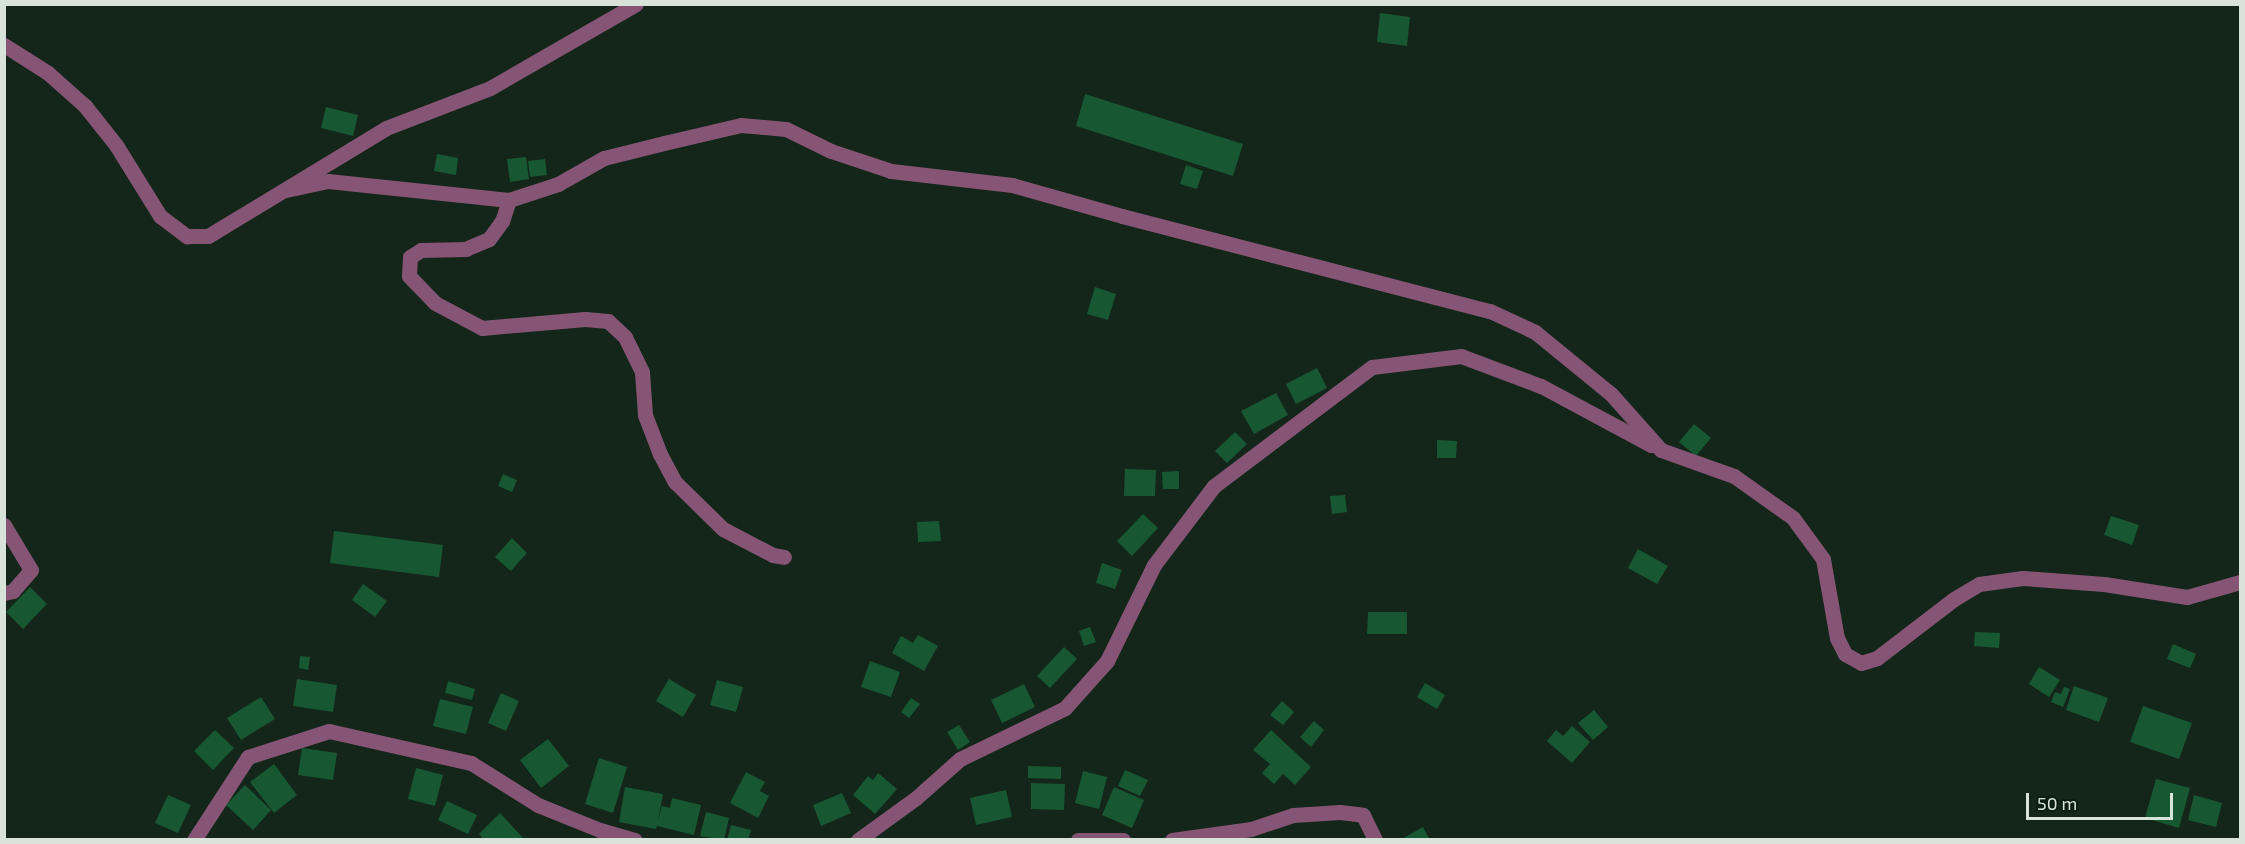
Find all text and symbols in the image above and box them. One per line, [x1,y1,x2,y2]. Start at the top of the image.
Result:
scale bar [2029,781,2176,819]
text: 50 m [2037,792,2077,814]

